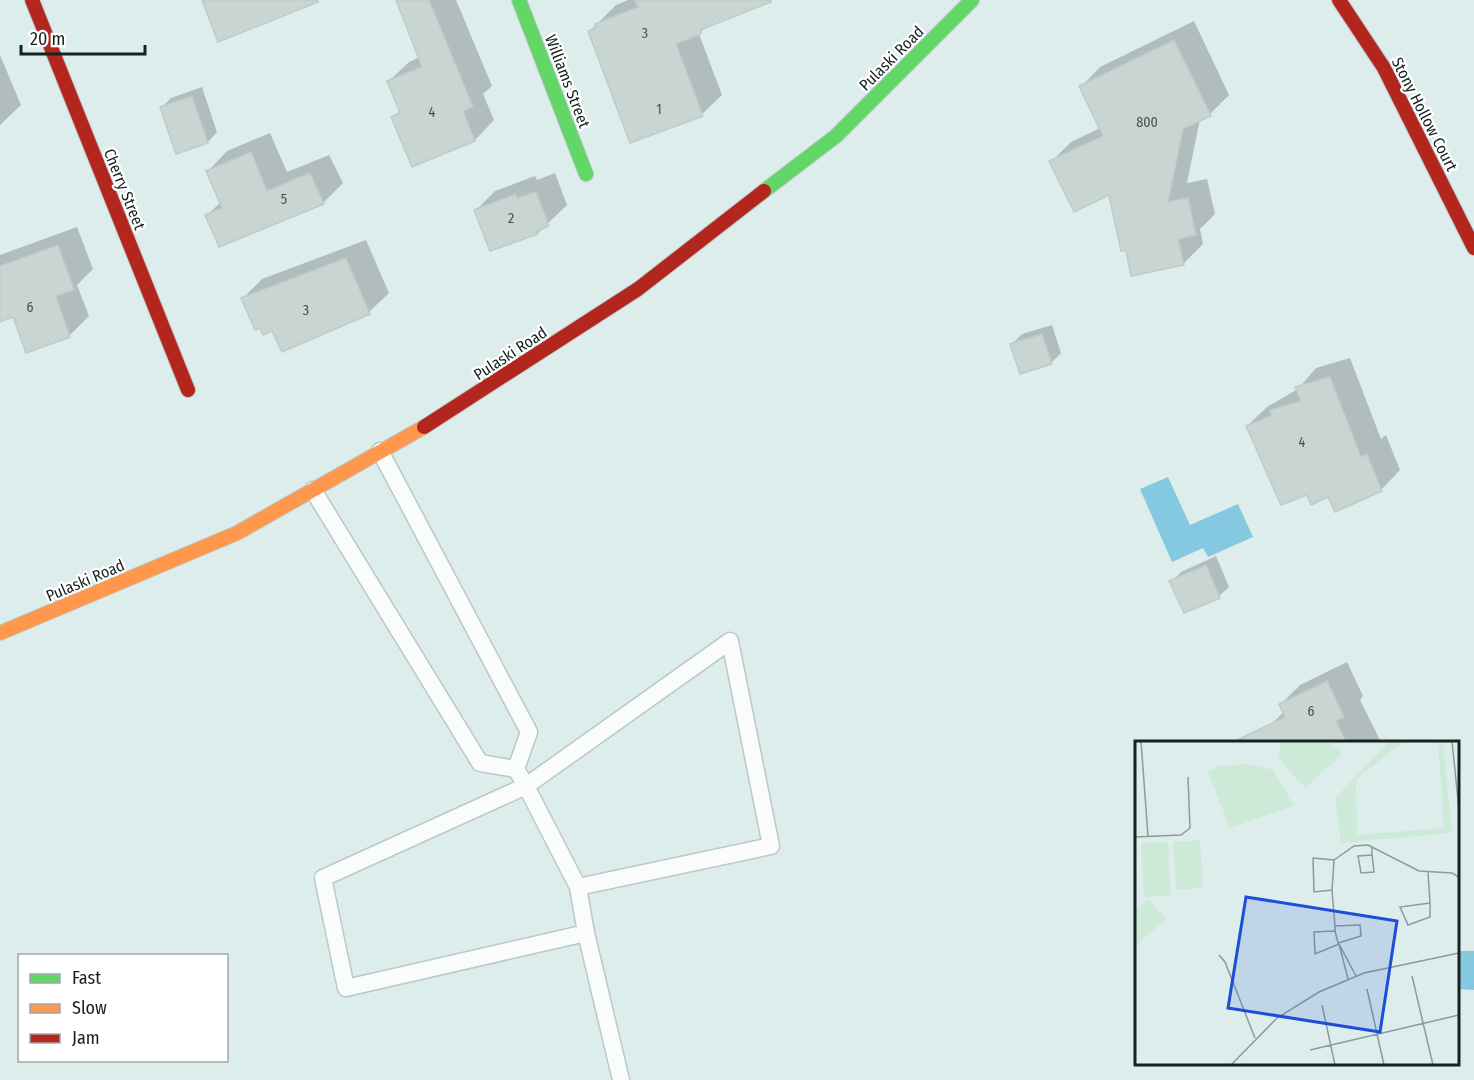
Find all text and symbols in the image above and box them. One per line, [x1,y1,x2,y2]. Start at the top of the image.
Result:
scale bar [21,18,146,56]
street label: Pulaski Road [855,22,928,95]
house number: 3 [642,25,648,42]
text: 20 m [30,28,65,50]
street label: Williams Street [541,32,594,131]
street label: Stony Hollow Court [1388,54,1462,175]
house number: 1 [656,101,662,118]
house number: 4 [429,104,436,121]
house number: 800 [1136,114,1158,131]
street label: Cherry Street [100,146,150,233]
house number: 5 [281,191,287,208]
house number: 2 [508,210,514,227]
house number: 6 [27,299,34,316]
house number: 3 [303,302,309,319]
street label: Pulaski Road [470,323,550,384]
house number: 4 [1299,434,1306,451]
street label: Pulaski Road [43,555,127,606]
house number: 6 [1308,703,1315,720]
inset map [1135,741,1459,1065]
legend [18,954,228,1062]
text: Fast [72,967,101,989]
text: Slow [72,997,107,1019]
text: Jam [72,1027,100,1049]

